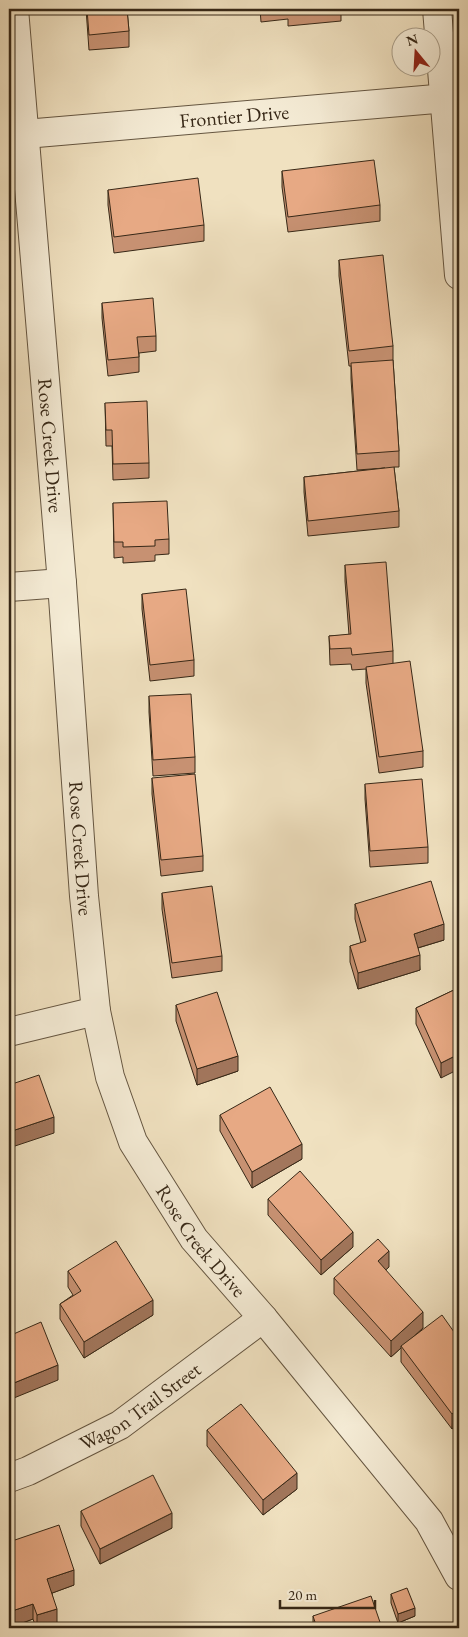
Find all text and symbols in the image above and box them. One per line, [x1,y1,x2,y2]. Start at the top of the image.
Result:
north arrow [390,28,440,78]
text: N [404,29,421,50]
street label: Frontier Drive [178,99,290,134]
street label: Rose Creek Drive [32,377,69,514]
street label: Rose Creek Drive [63,780,99,917]
street label: Rose Creek Drive [150,1180,252,1303]
street label: Wagon Trail Street [75,1356,206,1456]
scale bar [280,1577,376,1609]
text: 20 m [288,1585,317,1604]

